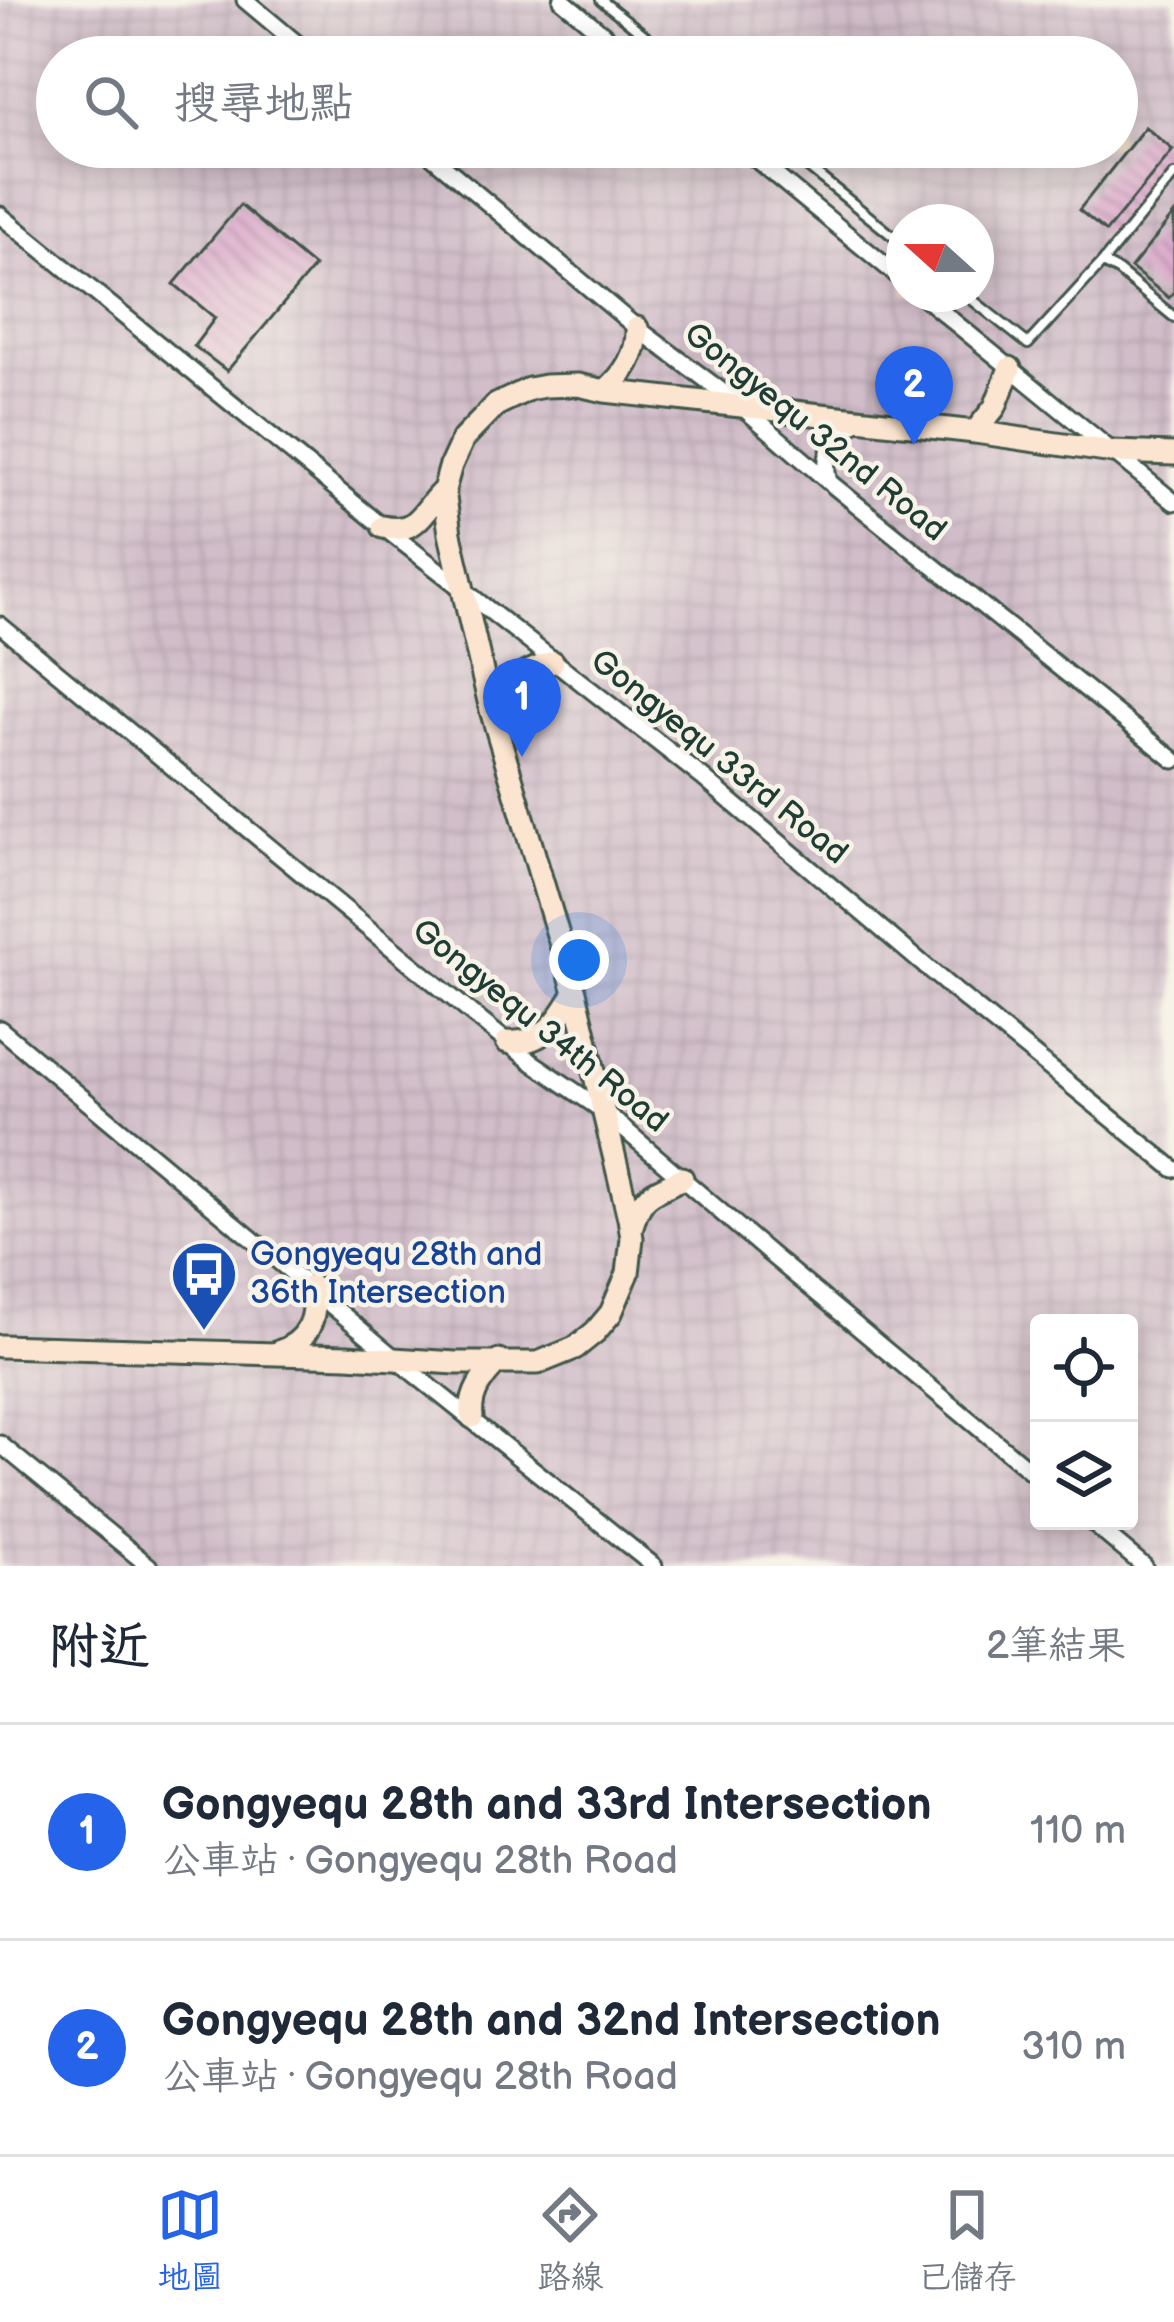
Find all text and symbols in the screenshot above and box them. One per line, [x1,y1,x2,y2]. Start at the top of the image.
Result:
search box [36,36,1138,168]
icon: search [78,69,144,135]
text: 搜尋地點 [174,77,354,132]
north arrow [886,204,994,312]
street label: Gongyequ 32nd Road [676,314,954,550]
pin: 2 [875,346,953,445]
street label: Gongyequ 33rd Road [582,641,856,873]
pin: 1 [483,658,561,757]
street label: Gongyequ 34th Road [404,910,676,1142]
your location [549,930,609,990]
place label: Gongyequ 28th and 36th Intersection [250,1235,542,1313]
bus stop icon: Gongyequ 28th and 36th Intersection [169,1239,239,1333]
map controls [1030,1314,1138,1530]
button: locate [1030,1314,1138,1422]
button: layers [1030,1422,1138,1530]
text: 附近 [48,1617,150,1678]
text: 2筆結果 [986,1623,1126,1670]
text: Gongyequ 28th and 33rd Intersection [162,1778,932,1833]
text: 1 [79,1808,95,1855]
text: 110 m [1030,1808,1126,1855]
text: 公車站 · Gongyequ 28th Road [162,1838,678,1885]
text: Gongyequ 28th and 32nd Intersection [162,1994,941,2049]
text: 2 [75,2024,99,2071]
text: 310 m [1021,2024,1126,2071]
text: 公車站 · Gongyequ 28th Road [162,2054,678,2101]
tab: 地圖 [157,2182,223,2298]
tab: 路線 [537,2182,603,2298]
tab: 已儲存 [918,2182,1017,2298]

